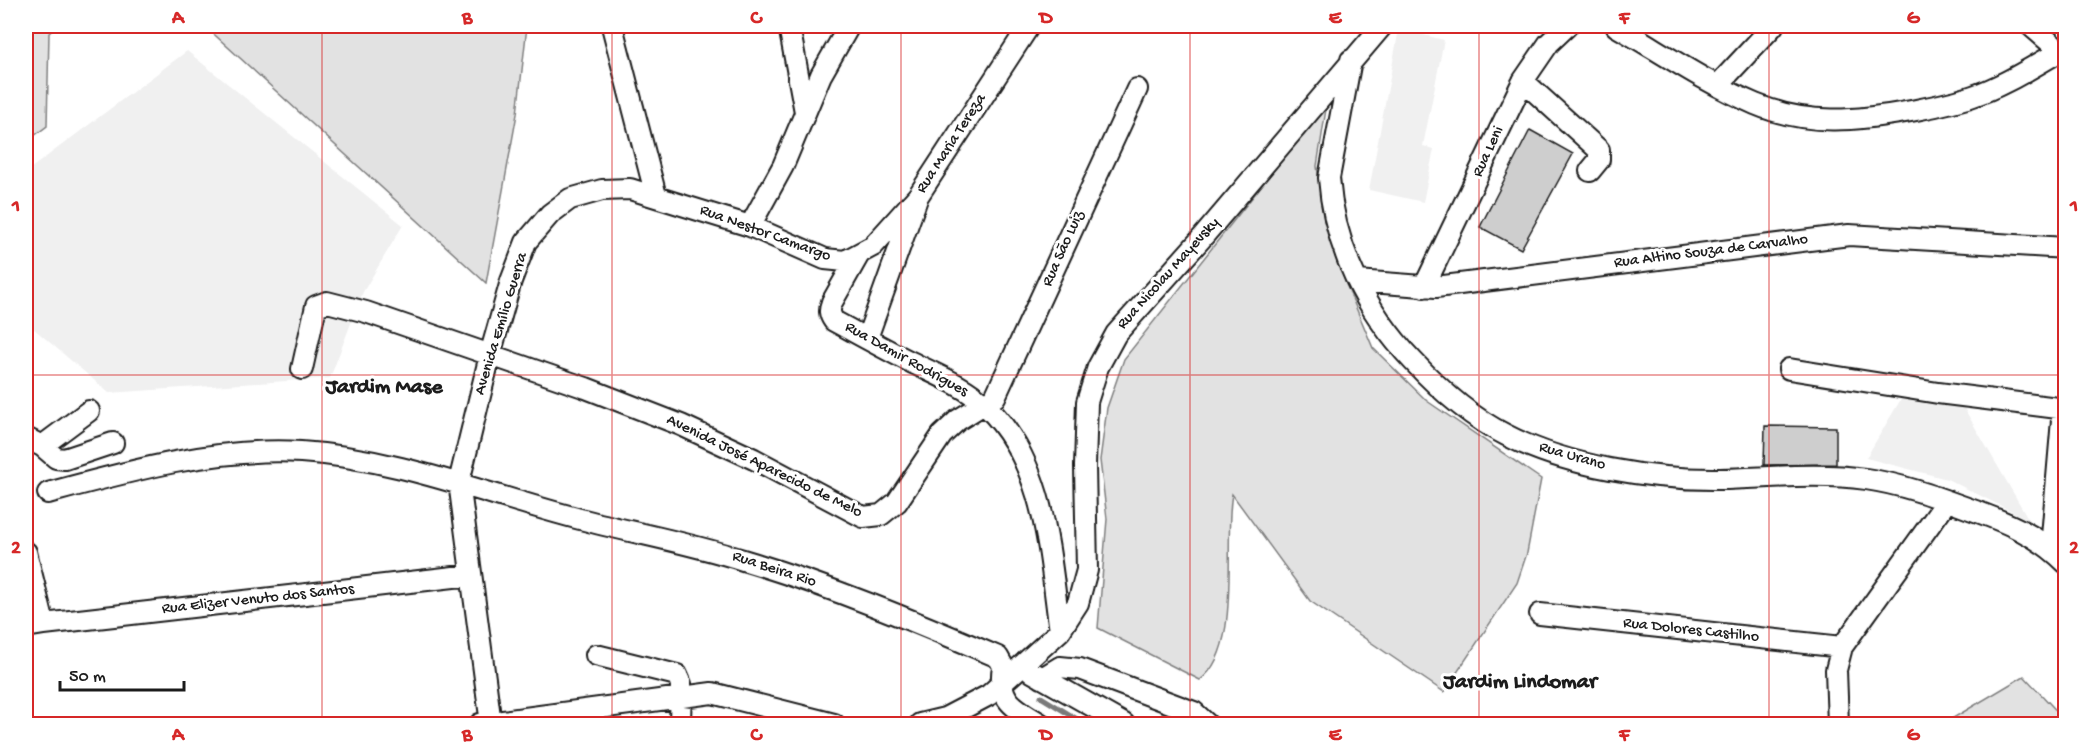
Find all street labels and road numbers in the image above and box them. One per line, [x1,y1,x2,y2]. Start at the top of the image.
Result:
street label: Rua Maria Tereza [913,90,992,197]
street label: Rua Leni [1469,124,1509,180]
street label: Rua Nestor Camargo [697,201,833,267]
street label: Rua São Luiz [1039,207,1090,290]
street label: Rua Nicolau Mayevsky [1114,214,1224,334]
street label: Rua Altino Souza de Carvalho [1613,231,1809,273]
street label: Avenida Emílio Guerra [471,249,533,397]
street label: Rua Damir Rodrigues [841,318,972,402]
street label: Avenida José Aparecido de Melo [663,411,865,523]
street label: Rua Urano [1537,438,1607,476]
street label: Rua Beira Rio [730,548,818,592]
street label: Rua Elizer Venuto dos Santos [161,580,356,620]
street label: Rua Dolores Castilho [1622,614,1760,648]

